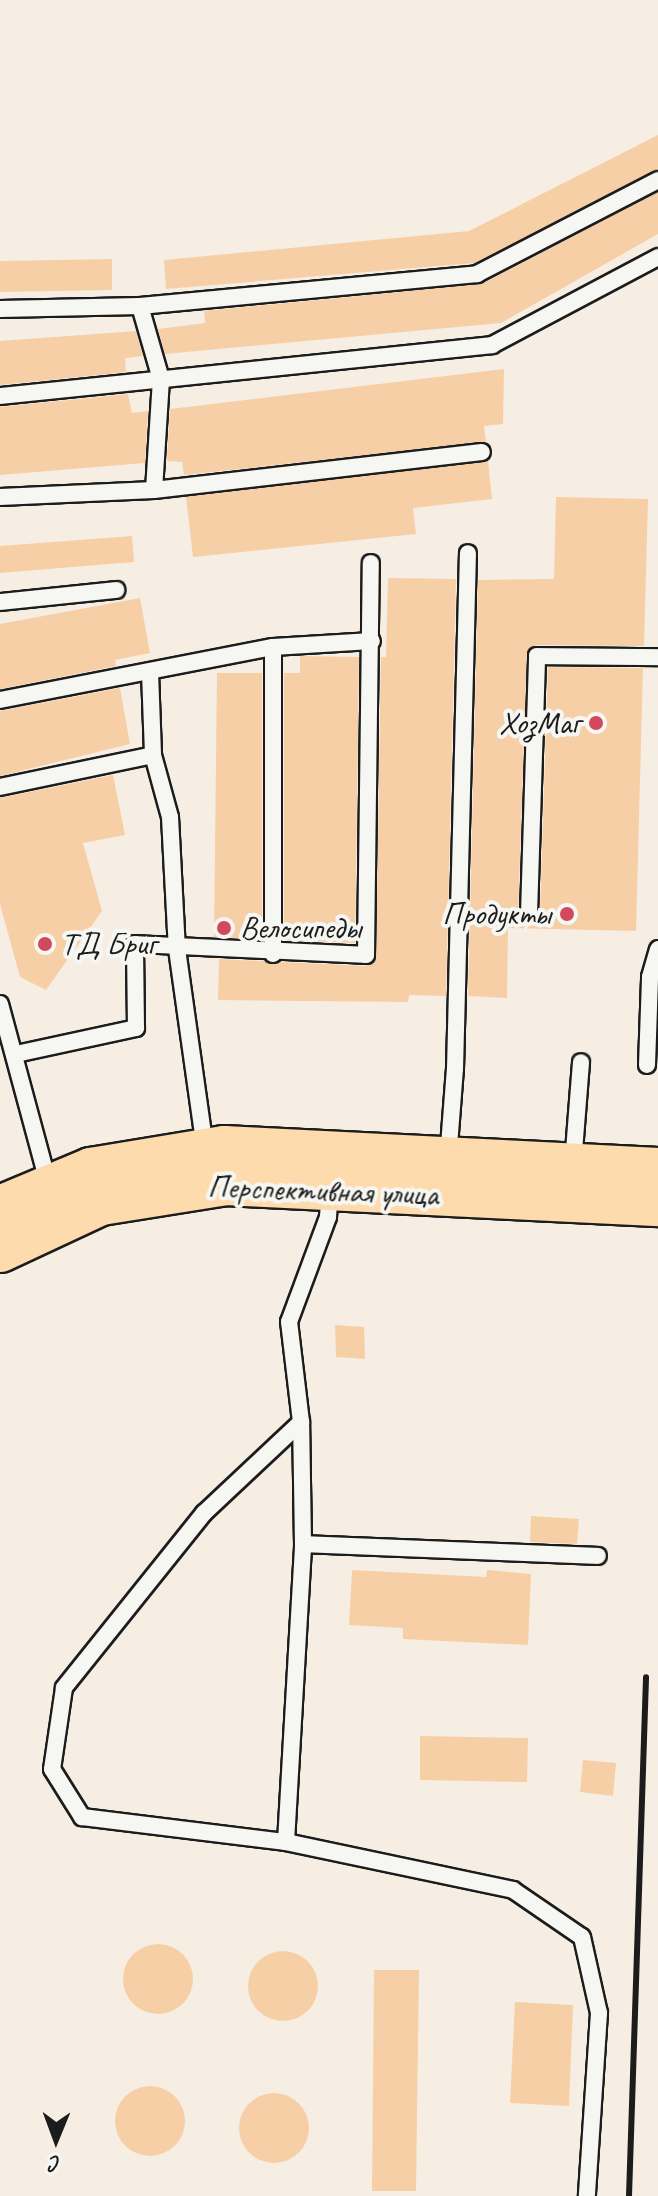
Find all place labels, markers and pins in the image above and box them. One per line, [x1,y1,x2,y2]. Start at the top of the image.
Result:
place label: ХозМаг [499,704,580,742]
marker: ХозМаг [587,714,605,732]
place label: Продукты [442,895,551,933]
marker: Продукты [558,905,576,923]
place label: Велосипеды [240,909,361,947]
marker: Велосипеды [215,919,233,937]
place label: ТД Бриг [61,925,155,963]
marker: ТД Бриг [36,935,54,953]

